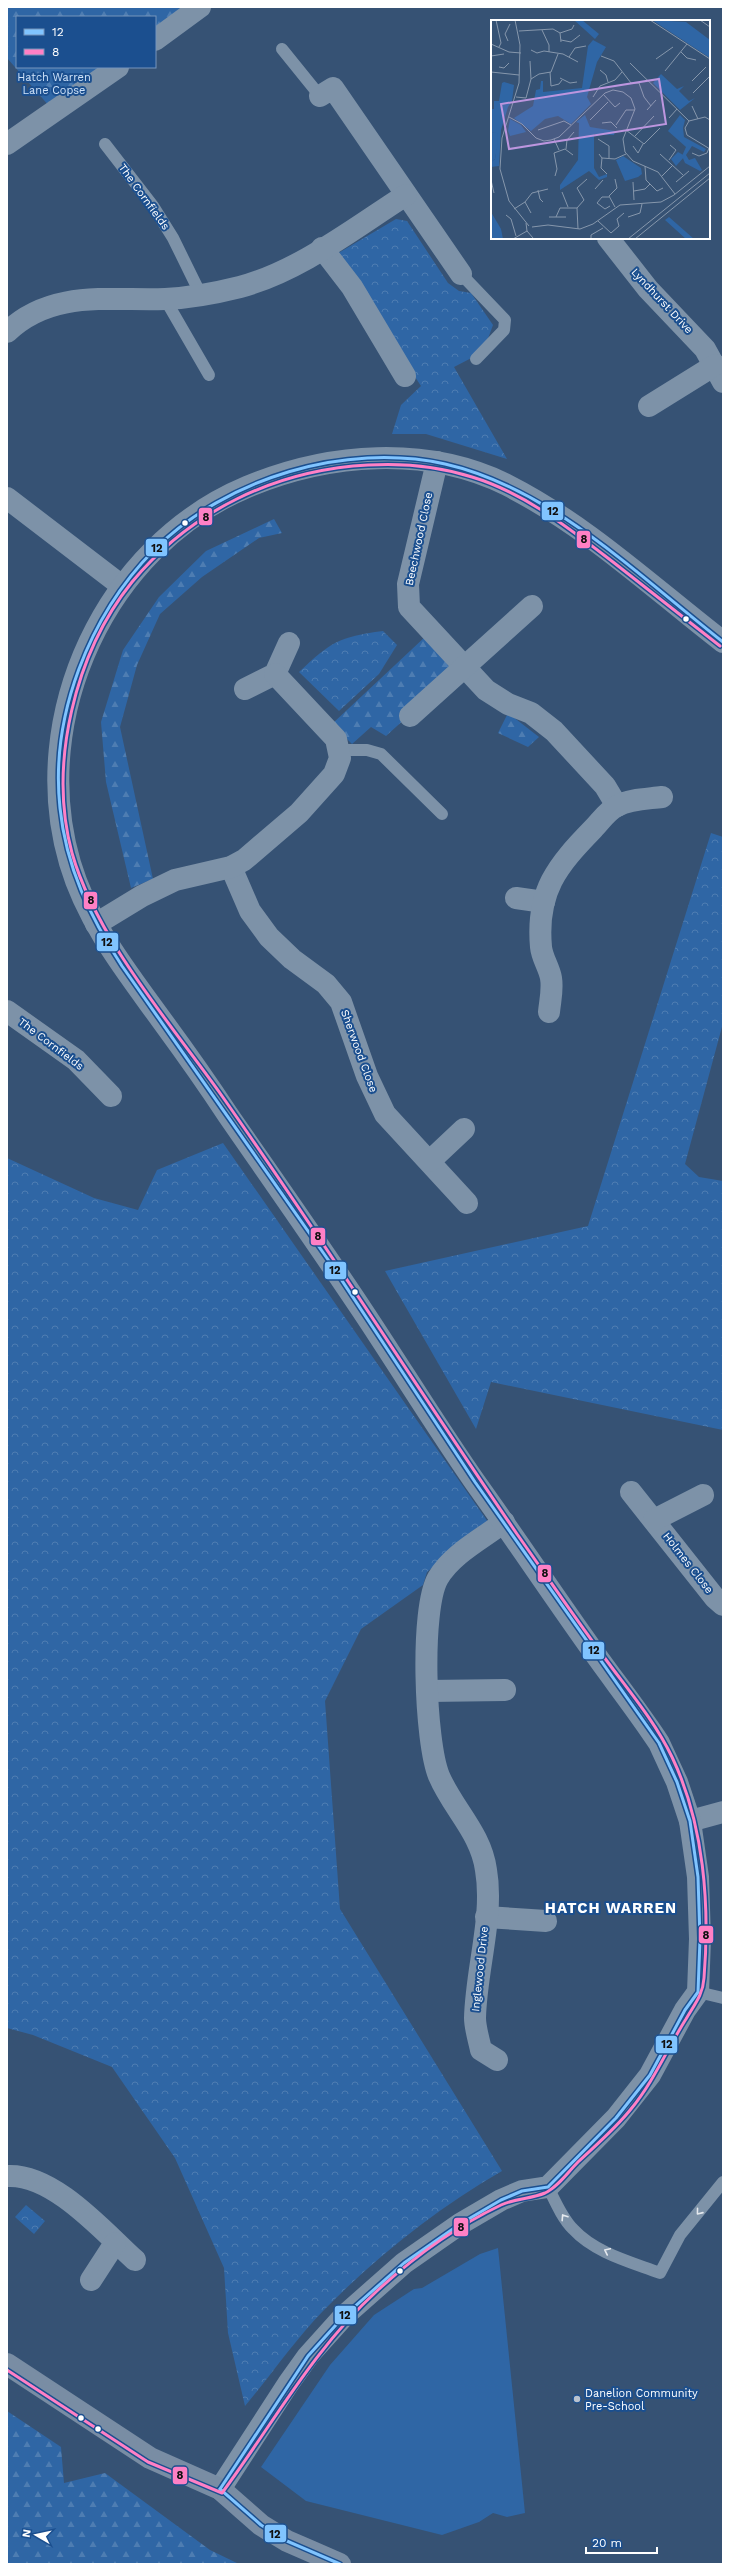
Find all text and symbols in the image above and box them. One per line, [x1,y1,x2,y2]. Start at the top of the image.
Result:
legend [16,16,156,68]
inset map [491,20,710,239]
text: 12 [52,25,64,39]
text: 8 [52,45,59,59]
park label: Hatch Warren Lane Copse [17,71,91,97]
street label: The Cornfields [116,161,172,233]
street label: Lyndhurst Drive [628,266,696,336]
street label: Beechwood Close [403,491,435,587]
line badge: 12 [541,501,564,521]
text: 12 [547,505,559,518]
line badge: 8 [198,507,213,526]
text: 8 [203,511,210,524]
unlabelled marker [180,518,190,528]
line badge: 8 [576,530,591,549]
text: 8 [581,533,588,546]
line badge: 12 [145,538,168,557]
text: 12 [151,542,163,555]
unlabelled marker [681,614,691,624]
line badge: 8 [83,891,98,910]
text: 8 [88,894,95,907]
line badge: 12 [96,932,119,952]
text: 12 [101,936,113,949]
street label: Sherwood Close [338,1008,380,1094]
street label: The Cornfields [16,1015,86,1073]
line badge: 8 [310,1227,326,1246]
text: 8 [315,1230,322,1243]
line badge: 12 [324,1261,347,1280]
text: 12 [329,1264,341,1277]
unlabelled marker [350,1287,360,1297]
street label: Holmes Close [660,1530,716,1596]
line badge: 8 [537,1564,552,1583]
text: 8 [542,1567,549,1580]
line badge: 12 [582,1641,605,1660]
text: 12 [588,1644,600,1657]
district label: HATCH WARREN [545,1899,677,1917]
line badge: 8 [698,1925,714,1944]
street label: Inglewood Drive [469,1926,491,2012]
text: 8 [703,1929,710,1942]
line badge: 12 [655,2035,678,2054]
text: 12 [661,2038,673,2051]
one-way arrow [696,2207,703,2215]
one-way arrow [562,2214,569,2221]
line badge: 8 [453,2217,469,2237]
text: 8 [458,2221,465,2234]
one-way arrow [604,2248,611,2256]
unlabelled marker [395,2266,405,2276]
line badge: 12 [334,2305,357,2325]
text: 12 [339,2309,351,2322]
place label: Danelion Community Pre-School [585,2387,698,2413]
marker: Danelion Community Pre-School [572,2394,582,2404]
unlabelled marker [76,2413,86,2423]
unlabelled marker [93,2424,103,2434]
line badge: 8 [172,2466,188,2485]
text: 8 [177,2469,184,2482]
north arrow [16,2515,56,2555]
line badge: 12 [264,2524,287,2543]
text: N [20,2528,34,2539]
text: 12 [269,2528,281,2541]
scale bar [586,2529,657,2555]
text: 20 m [592,2536,622,2550]

